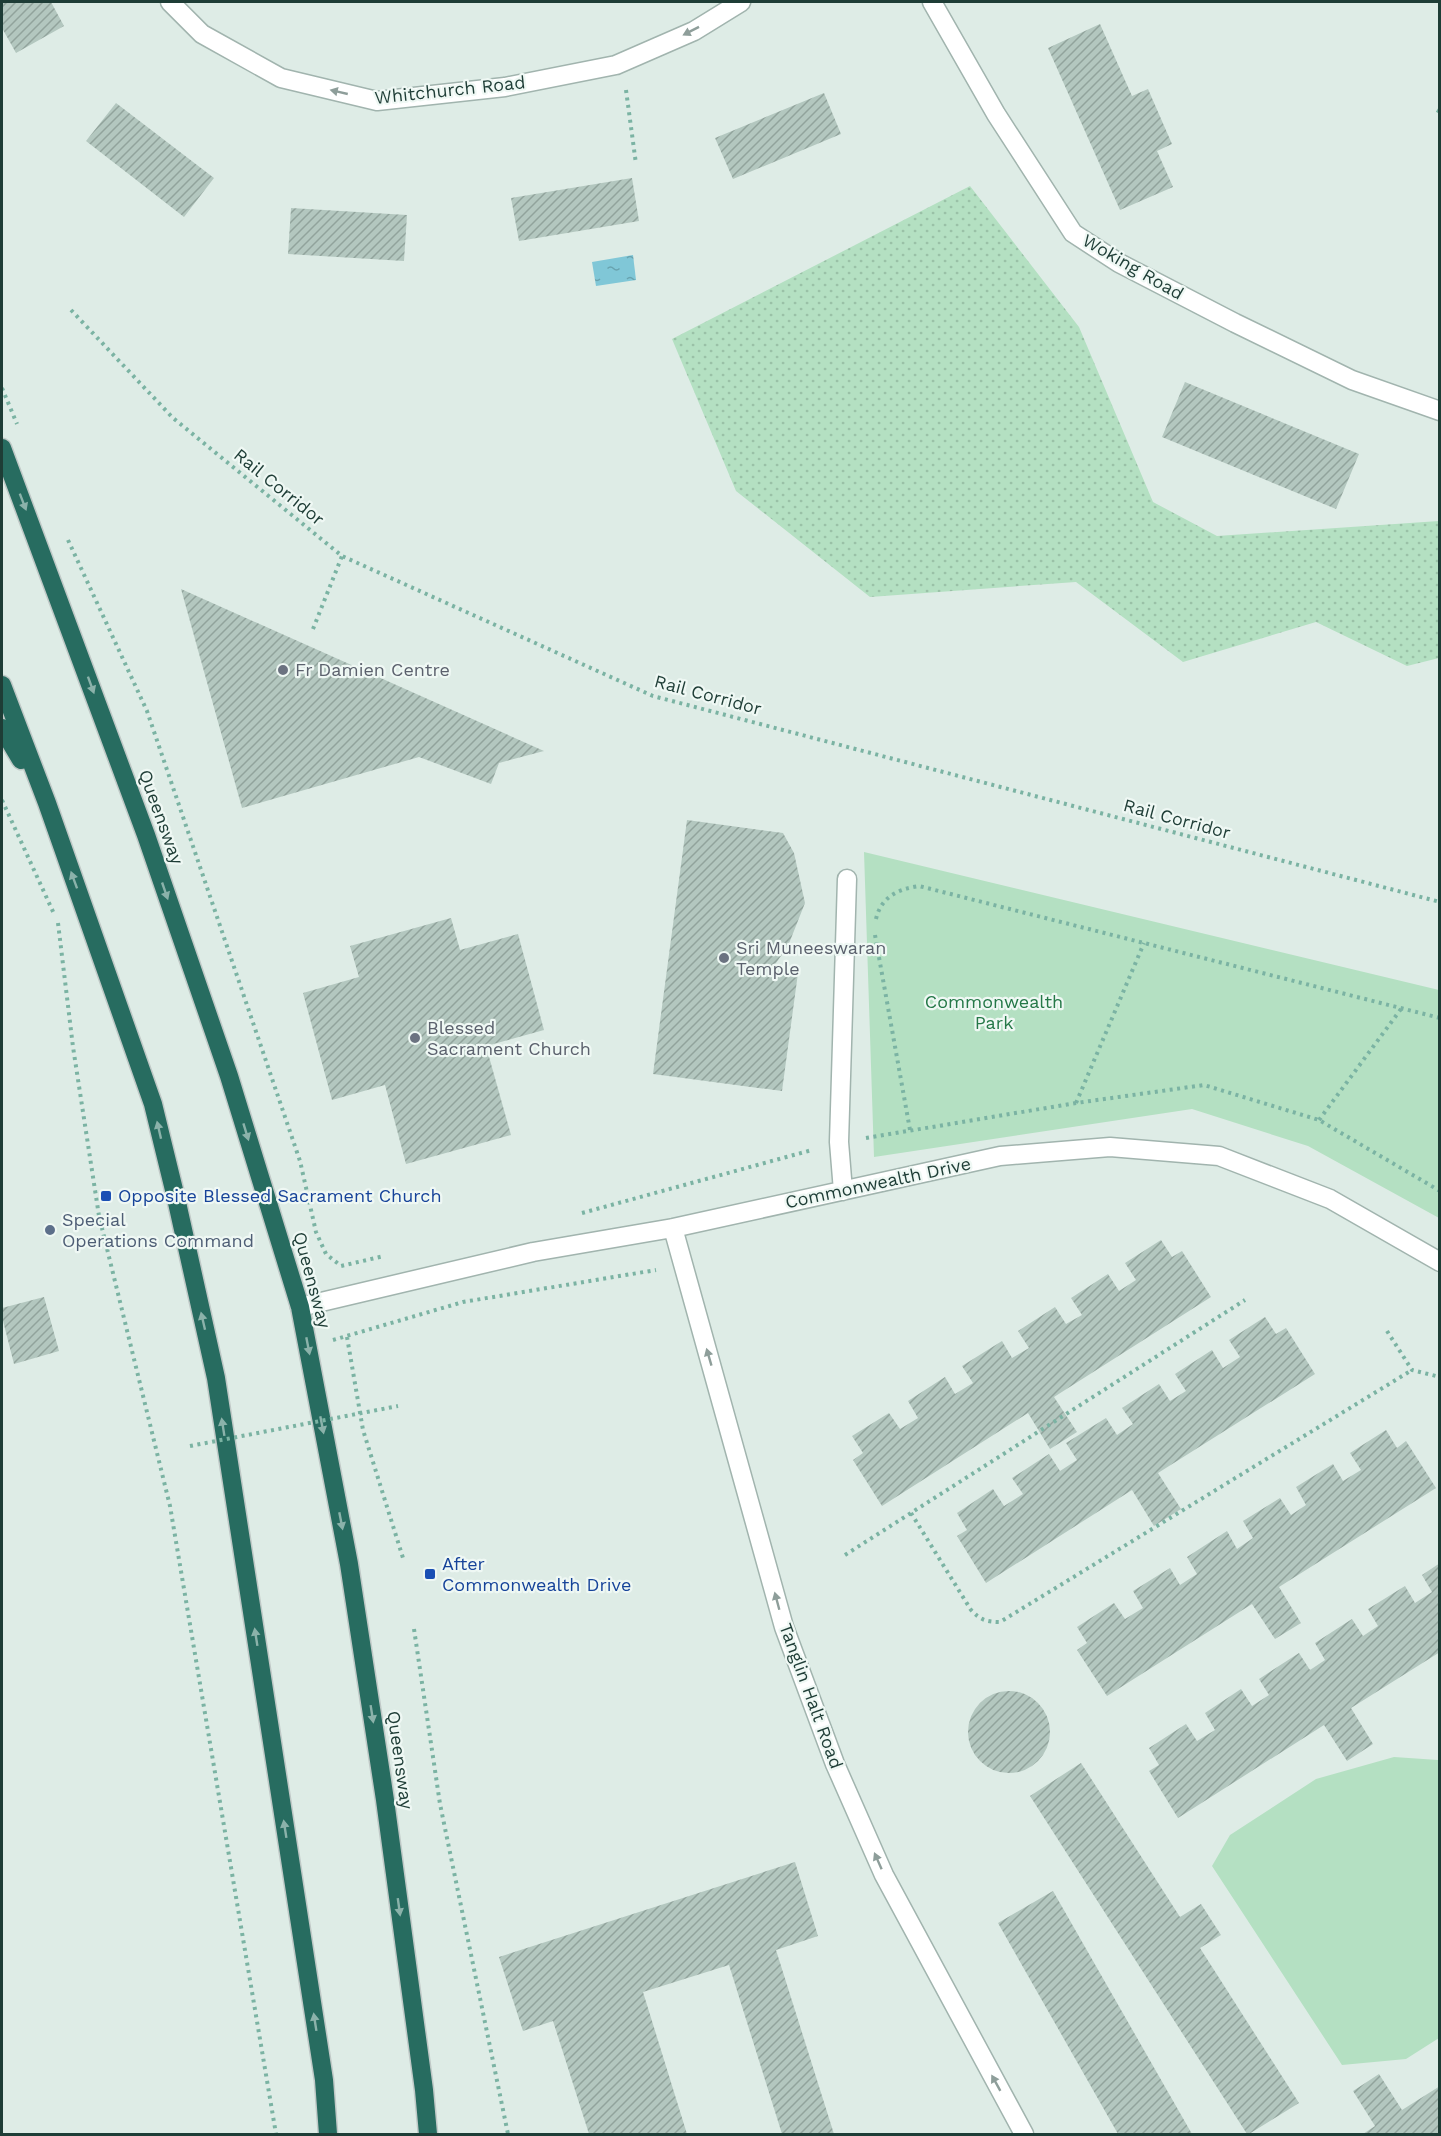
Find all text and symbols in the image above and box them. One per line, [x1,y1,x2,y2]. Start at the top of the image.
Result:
one-way arrow [682,26,700,36]
street label: Whitchurch Road [374,71,526,108]
one-way arrow [330,86,348,96]
street label: Woking Road [1079,229,1188,304]
street label: Rail Corridor [230,444,329,529]
one-way arrow [18,494,28,512]
place label: Fr Damien Centre [295,659,450,680]
marker: Fr Damien Centre [276,663,290,677]
street label: Rail Corridor [652,670,764,719]
one-way arrow [86,676,96,694]
street label: Queensway [135,767,189,868]
street label: Rail Corridor [1121,794,1233,843]
one-way arrow [68,870,78,888]
one-way arrow [160,882,170,900]
place label: Sri Muneeswaran Temple [736,937,886,979]
marker: Sri Muneeswaran Temple [717,951,731,965]
park label: Commonwealth Park [925,991,1063,1033]
place label: Blessed Sacrament Church [427,1017,591,1059]
marker: Blessed Sacrament Church [408,1031,422,1045]
one-way arrow [154,1121,164,1140]
one-way arrow [242,1123,251,1141]
street label: Commonwealth Drive [783,1153,973,1212]
place label: Opposite Blessed Sacrament Church [118,1185,442,1206]
marker: Opposite Blessed Sacrament Church [99,1189,113,1203]
place label: Special Operations Command [62,1209,254,1251]
marker: Special Operations Command [43,1223,57,1237]
street label: Queensway [289,1229,336,1331]
one-way arrow [198,1311,207,1330]
one-way arrow [304,1337,313,1356]
one-way arrow [704,1347,713,1365]
one-way arrow [318,1415,327,1434]
one-way arrow [219,1417,228,1436]
one-way arrow [337,1512,346,1531]
place label: After Commonwealth Drive [442,1553,631,1595]
marker: After Commonwealth Drive [423,1567,437,1581]
one-way arrow [772,1592,781,1610]
street label: Tanglin Halt Road [775,1620,848,1772]
one-way arrow [251,1627,260,1646]
one-way arrow [367,1704,376,1723]
street label: Queensway [383,1709,418,1811]
one-way arrow [281,1820,290,1839]
one-way arrow [873,1851,883,1869]
one-way arrow [395,1897,404,1916]
one-way arrow [310,2013,319,2032]
one-way arrow [991,2074,1001,2091]

